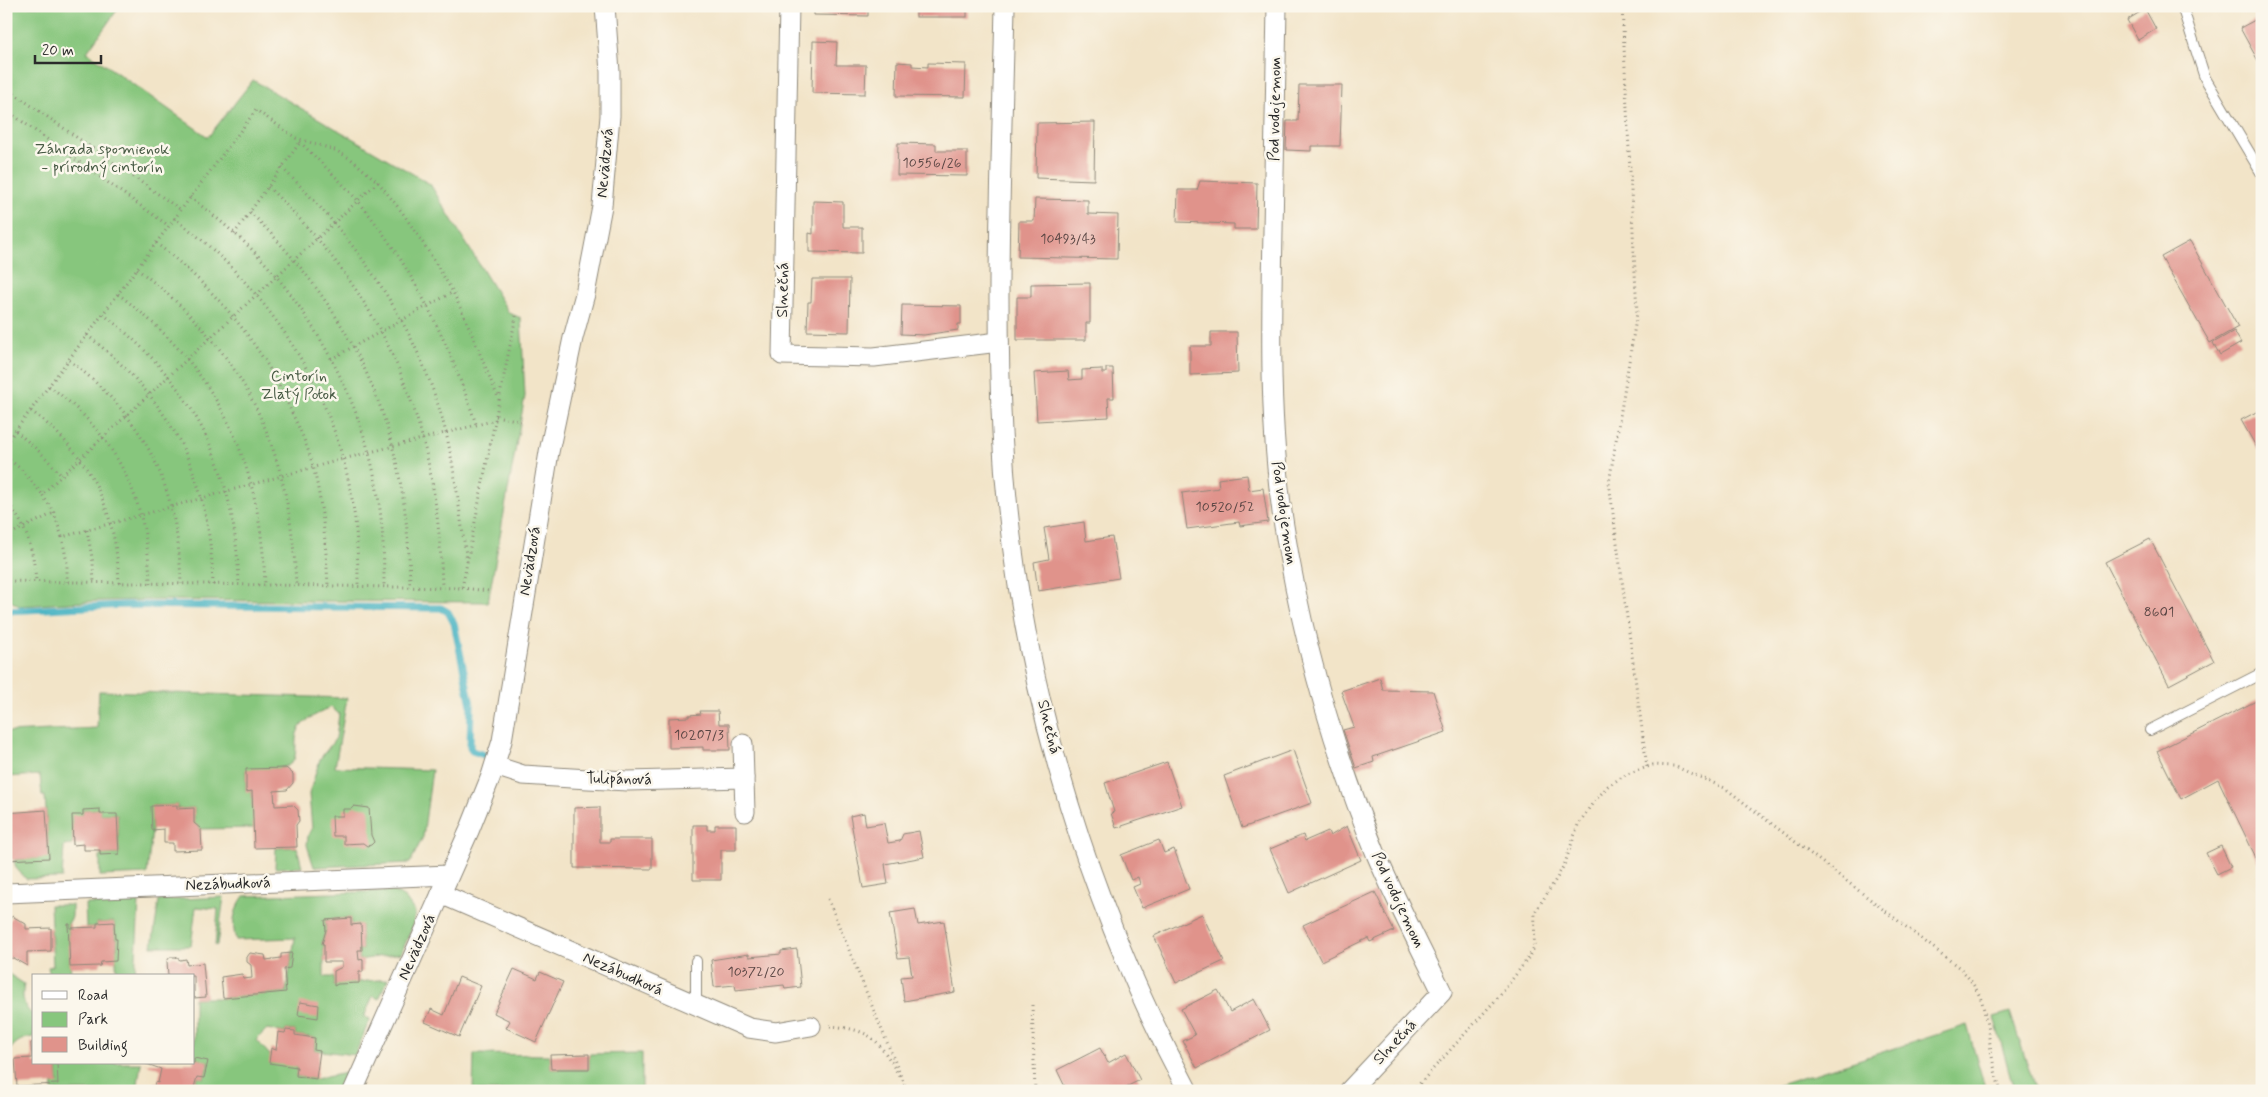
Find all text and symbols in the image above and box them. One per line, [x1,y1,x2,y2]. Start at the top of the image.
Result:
scale bar [35,32,101,64]
text: 20 m [42,41,74,61]
street label: Pod vodojemom [1264,57,1286,161]
street label: Nevädzová [591,127,619,199]
park label: Záhrada spomienok - prírodný cintorín [35,139,169,178]
house number: 10556/26 [903,154,962,172]
house number: 10493/43 [1040,230,1096,248]
street label: Slnečná [772,262,794,318]
park label: Cintorín Zlatý Potok [261,366,337,405]
street label: Pod vodojemom [1266,460,1302,566]
house number: 10520/52 [1196,498,1254,516]
street label: Nevädzová [514,525,546,597]
house number: 8601 [2144,603,2174,621]
street label: Slnečná [1032,698,1066,756]
house number: 10207/3 [674,726,724,744]
street label: Tulipánová [586,768,652,790]
street label: Pod vodojemom [1366,848,1430,952]
street label: Nezábudková [185,872,271,896]
street label: Nevädzová [393,911,441,983]
street label: Nezábudková [580,947,666,1001]
house number: 10372/20 [728,963,784,981]
legend [32,974,195,1064]
text: Road [78,986,108,1006]
text: Park [78,1010,108,1030]
street label: Slnečná [1368,1015,1422,1069]
text: Building [78,1036,128,1057]

